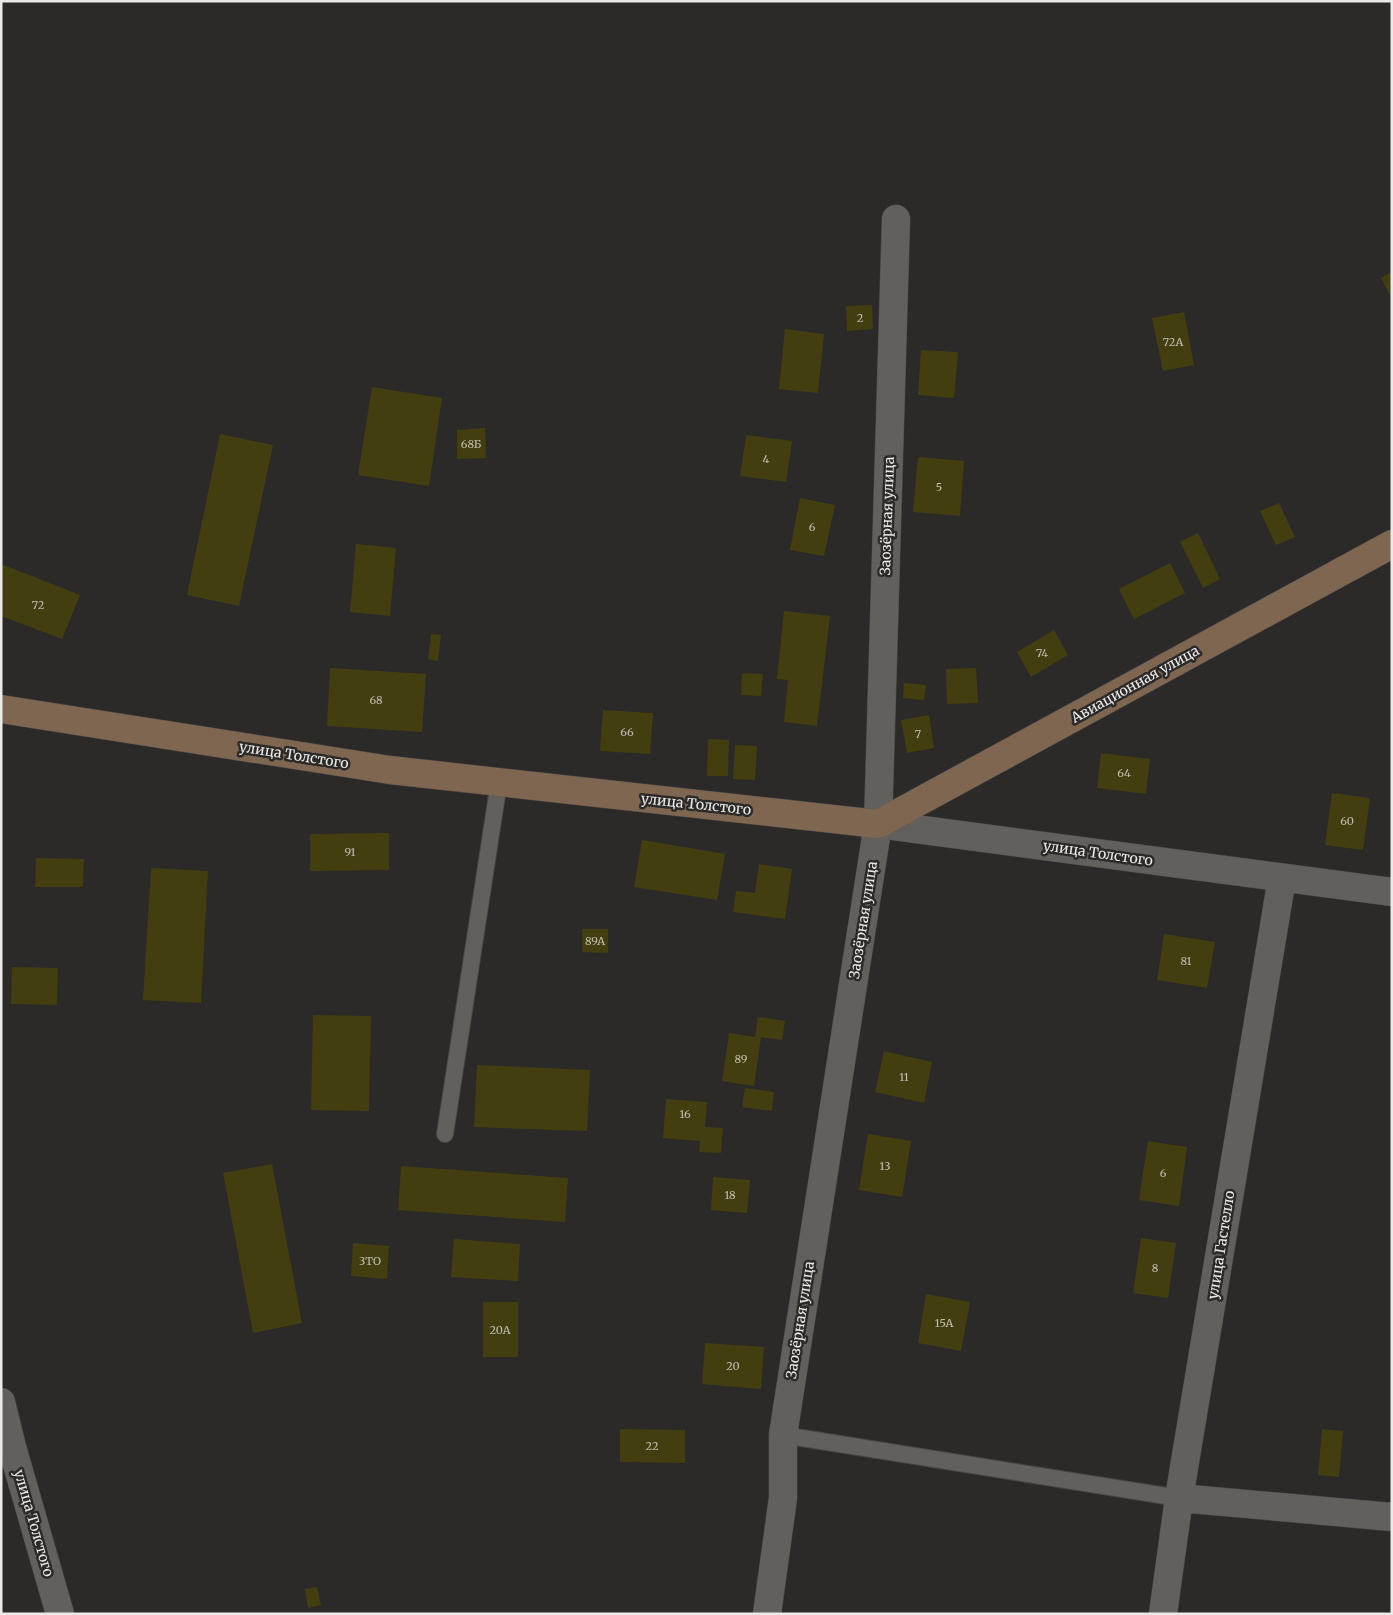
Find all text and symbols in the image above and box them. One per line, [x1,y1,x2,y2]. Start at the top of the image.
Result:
house number: 2 [857,311,863,325]
house number: 72А [1163,335,1183,349]
house number: 68Б [461,437,482,451]
house number: 4 [763,452,770,466]
street label: Заозёрная улица [876,456,898,576]
house number: 5 [936,480,942,494]
house number: 6 [809,520,816,534]
house number: 72 [32,598,44,612]
street label: Авиационная улица [1067,641,1203,727]
house number: 74 [1036,646,1048,660]
house number: 68 [369,693,383,707]
house number: 66 [620,725,634,739]
house number: 7 [915,727,921,741]
street label: улица Толстого [238,737,350,773]
house number: 64 [1117,766,1131,780]
street label: улица Толстого [640,789,752,819]
house number: 60 [1340,814,1354,828]
street label: улица Толстого [1042,836,1154,870]
house number: 91 [344,845,356,859]
street label: Заозёрная улица [845,859,881,980]
house number: 89А [585,934,605,948]
house number: 81 [1180,954,1192,968]
house number: 89 [734,1052,748,1066]
house number: 11 [899,1070,909,1084]
house number: 16 [679,1107,691,1121]
house number: 13 [880,1159,890,1173]
house number: 6 [1160,1166,1167,1180]
house number: 18 [724,1188,736,1202]
street label: улица Гастелло [1204,1189,1238,1301]
house number: 3ТО [359,1254,381,1268]
street label: Заозёрная улица [782,1259,818,1380]
house number: 8 [1152,1261,1159,1275]
house number: 15А [935,1316,953,1330]
house number: 20А [490,1323,511,1337]
house number: 20 [726,1359,740,1373]
house number: 22 [646,1439,658,1453]
street label: улица Толстого [10,1467,58,1579]

